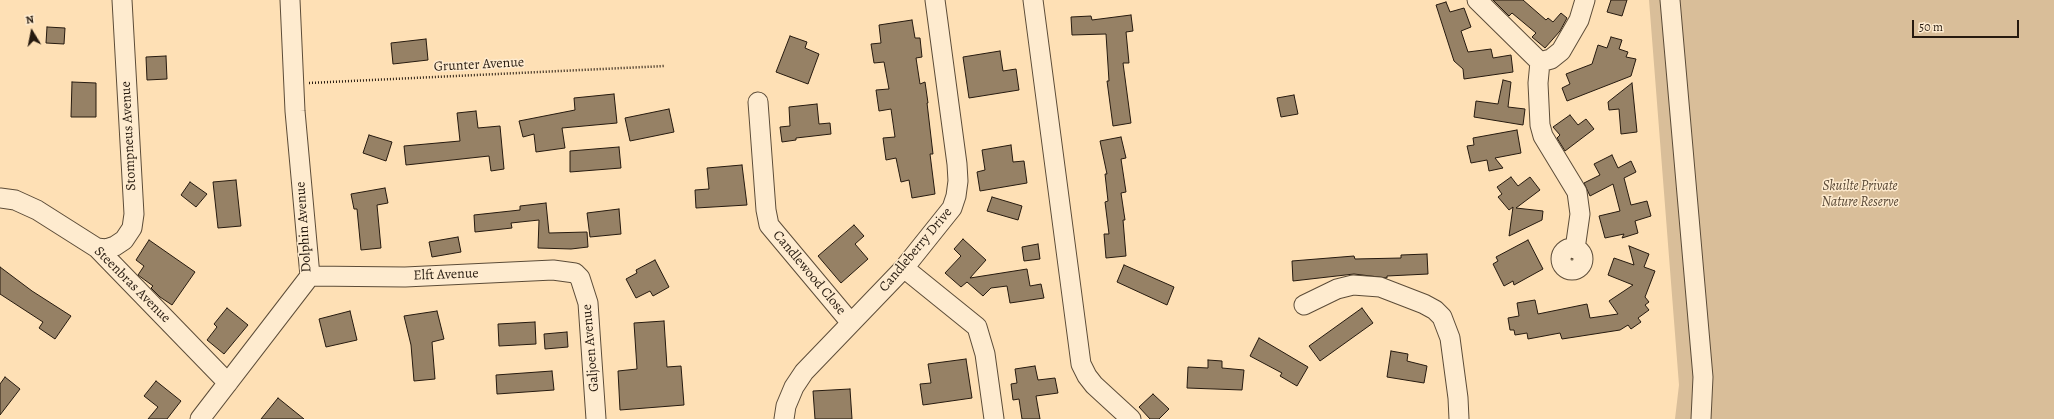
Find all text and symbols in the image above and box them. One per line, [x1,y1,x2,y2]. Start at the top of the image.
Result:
north arrow [12,12,52,52]
text: N [25,12,35,28]
scale bar [1914,12,2021,38]
text: 50 m [1919,19,1943,35]
street label: Grunter Avenue [433,54,525,76]
street label: Stompneus Avenue [118,81,140,191]
park label: Skuilte Private Nature Reserve [1821,179,1899,212]
street label: Dolphin Avenue [292,181,316,273]
street label: Candleberry Drive [876,204,956,296]
street label: Candlewood Close [769,227,849,319]
street label: Steenbras Avenue [90,243,174,327]
street label: Elft Avenue [413,265,479,285]
street label: Galjoen Avenue [579,303,603,393]

